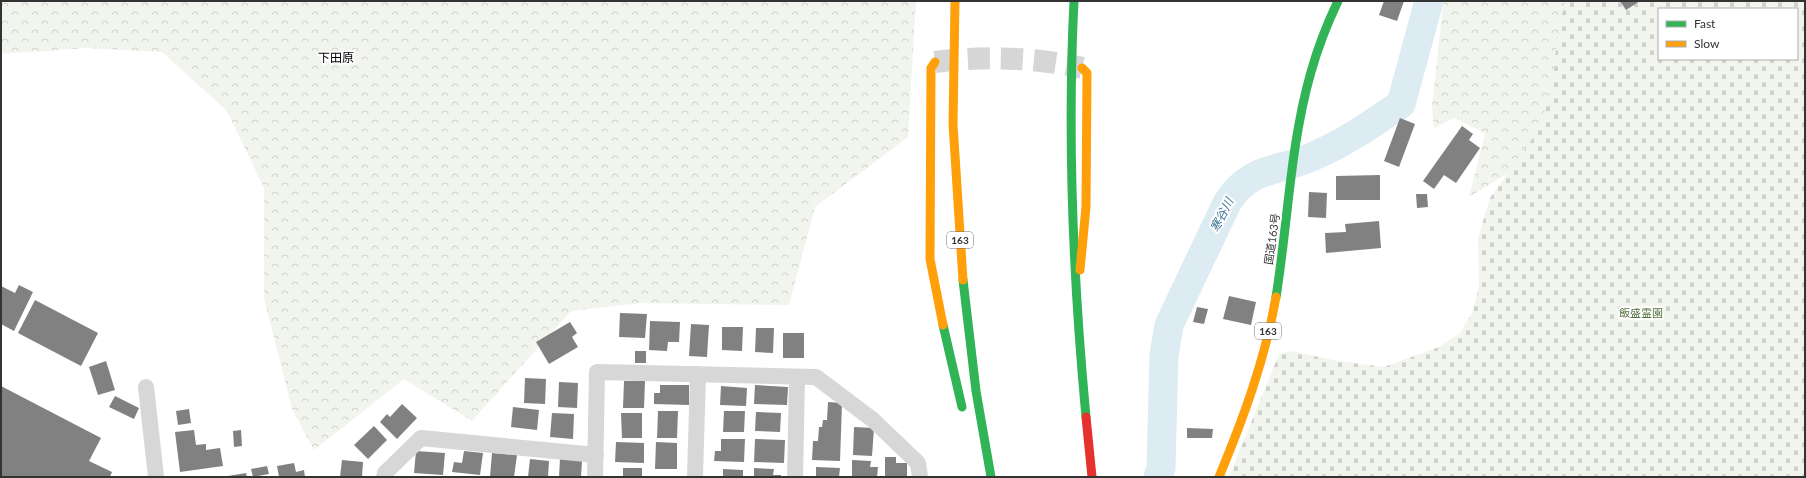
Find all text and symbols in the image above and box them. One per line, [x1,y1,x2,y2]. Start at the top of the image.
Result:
legend [1658,8,1798,60]
text: Fast [1694,16,1716,31]
text: Slow [1694,36,1720,51]
district label: 下田原 [318,50,354,65]
water label: 寒谷川 [1207,194,1237,234]
street label: 国道163号 [1261,212,1282,266]
road number: 163 [947,232,973,248]
park label: 飯盛霊園 [1619,306,1663,319]
road number: 163 [1255,323,1281,339]

